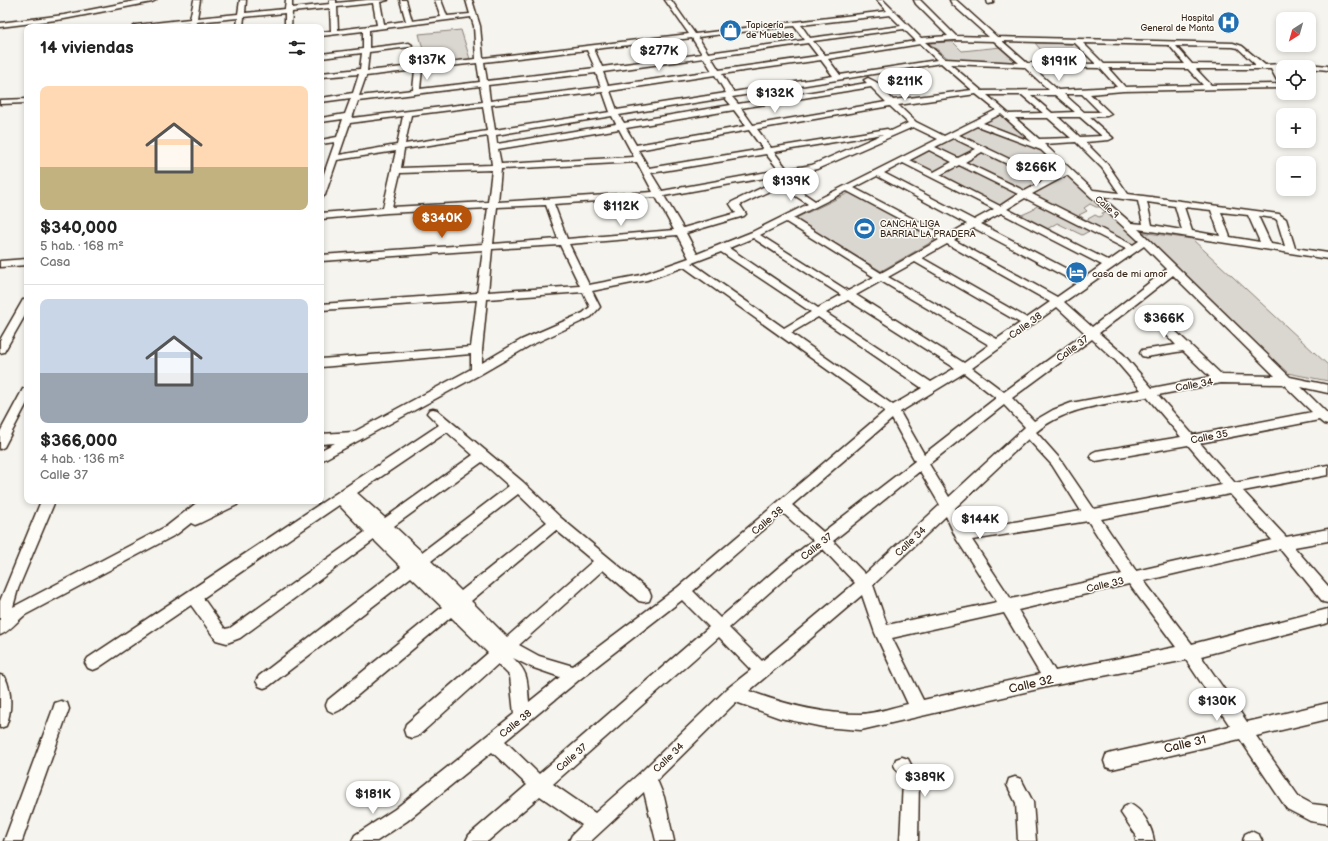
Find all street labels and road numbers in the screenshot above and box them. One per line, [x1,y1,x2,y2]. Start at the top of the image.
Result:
street label: Calle 9 [1092,194,1121,221]
street label: Calle 38 [1007,310,1045,342]
street label: Calle 37 [1054,333,1091,364]
street label: Calle 34 [1174,376,1214,394]
street label: Calle 35 [1190,427,1229,446]
street label: Calle 38 [749,504,786,538]
street label: Calle 34 [893,524,929,559]
street label: Calle 37 [798,531,835,563]
street label: Calle 33 [1085,575,1125,595]
street label: Calle 32 [1007,672,1055,697]
street label: Calle 38 [497,707,534,740]
street label: Calle 31 [1162,732,1208,757]
street label: Calle 34 [651,740,687,775]
street label: Calle 37 [554,741,590,774]

